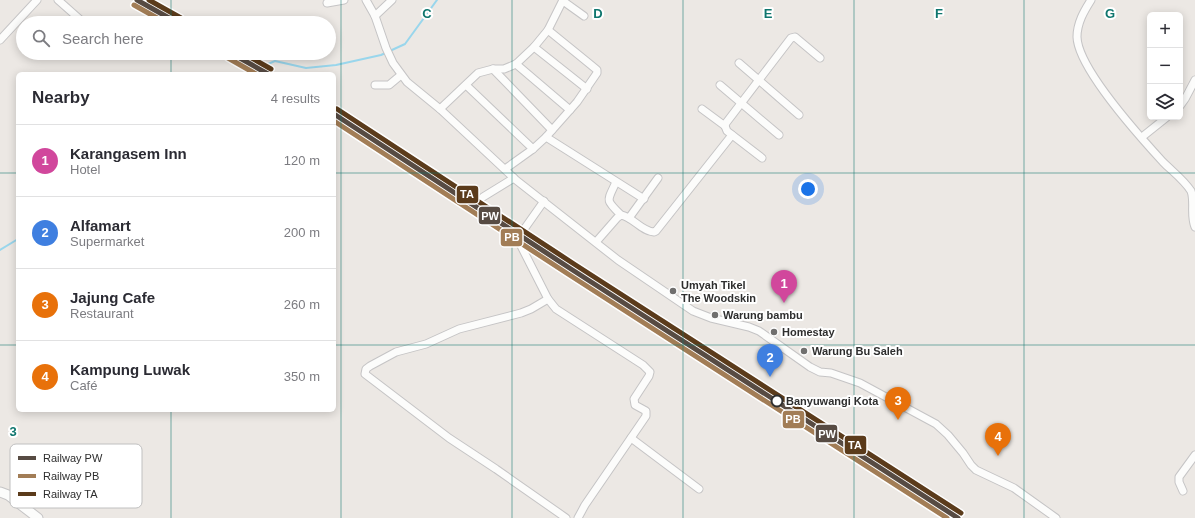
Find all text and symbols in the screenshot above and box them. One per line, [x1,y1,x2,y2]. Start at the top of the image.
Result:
text: C [422,6,432,21]
text: D [593,6,603,21]
text: E [764,6,773,21]
text: F [935,6,943,21]
text: G [1105,6,1115,21]
map controls [1147,12,1183,120]
button: + [1147,12,1183,48]
search box [16,16,336,60]
icon: search [30,27,52,49]
text: Search here [62,30,144,47]
button: − [1147,48,1183,84]
button: layers [1147,84,1183,120]
text: Nearby [32,88,90,107]
text: 4 results [271,91,320,106]
text: Karangasem Inn [70,145,187,162]
text: 1 [41,153,49,168]
text: 120 m [284,153,320,168]
text: Hotel [70,162,100,177]
your location [798,179,818,199]
line badge: TA [456,185,479,204]
text: TA [460,188,474,200]
line badge: PW [478,206,501,225]
text: PW [481,210,499,222]
text: Alfamart [70,217,131,234]
text: 2 [41,225,49,240]
text: 200 m [284,225,320,240]
line badge: PB [500,228,523,247]
text: PB [504,231,520,243]
text: Supermarket [70,234,144,249]
pin: 1 [771,270,797,303]
place label: Umyah Tikel The Woodskin [681,279,756,304]
marker: Umyah Tikel The Woodskin [668,286,678,296]
text: Jajung Cafe [70,289,155,306]
text: 3 [41,297,49,312]
text: 260 m [284,297,320,312]
text: Restaurant [70,306,134,321]
place label: Warung bambu [723,309,803,321]
marker: Warung bambu [710,310,720,320]
place label: Homestay [782,326,835,338]
marker: Homestay [769,327,779,337]
pin: 2 [757,344,783,377]
place label: Warung Bu Saleh [812,345,903,357]
marker: Warung Bu Saleh [799,346,809,356]
text: Kampung Luwak [70,361,190,378]
text: 4 [41,369,49,384]
text: 350 m [284,369,320,384]
text: Café [70,378,97,393]
pin: 3 [885,387,911,420]
marker: Banyuwangi Kota [770,394,784,408]
place label: Banyuwangi Kota [786,395,879,407]
line badge: PB [782,410,805,429]
text: PB [785,413,801,425]
pin: 4 [985,423,1011,456]
text: 3 [9,424,17,439]
line badge: PW [815,424,838,443]
text: PW [818,428,836,440]
line badge: TA [844,435,867,455]
text: TA [848,439,862,451]
legend [10,444,142,508]
text: Railway PW [43,452,103,464]
text: Railway PB [43,470,99,482]
text: Railway TA [43,488,98,500]

